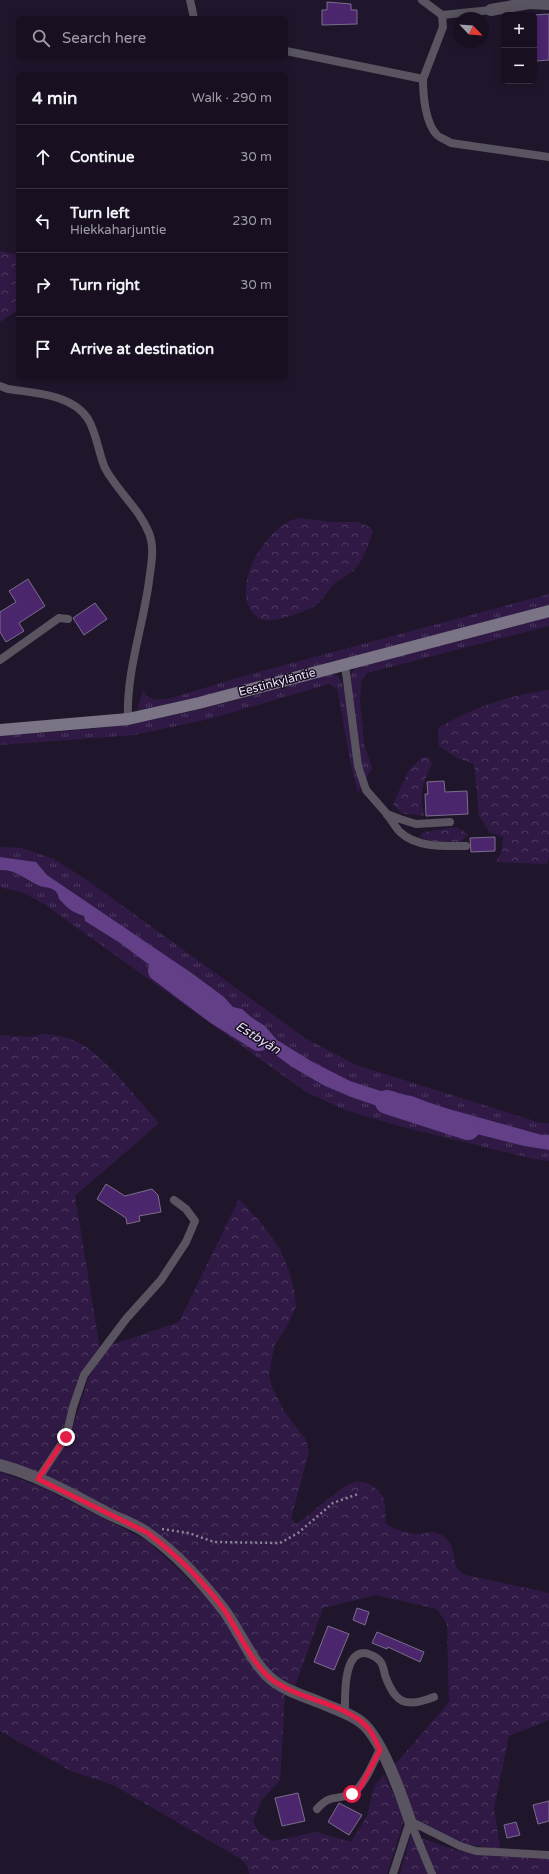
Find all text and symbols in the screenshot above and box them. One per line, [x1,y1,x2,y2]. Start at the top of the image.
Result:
north arrow [453,12,489,48]
map controls [501,12,537,84]
button: + [501,12,537,48]
search box [16,16,288,60]
icon: search [30,27,52,49]
text: Search here [62,29,146,47]
button: − [501,48,537,84]
text: 4 min [32,88,77,109]
text: Walk · 290 m [192,90,272,106]
icon: ahead [32,146,54,168]
text: Continue [70,148,134,166]
text: 30 m [240,149,272,165]
text: Turn left [70,204,130,222]
icon: left [32,210,54,232]
text: 230 m [232,213,272,229]
text: Hiekkaharjuntie [70,222,166,238]
icon: right [32,274,54,296]
text: Turn right [70,276,140,294]
text: 30 m [240,277,272,293]
icon: arrive [32,338,54,360]
text: Arrive at destination [70,340,214,358]
street label: Eestinkyläntie [237,665,317,699]
water label: Estbyån [233,1018,284,1059]
route end [57,1428,75,1446]
route start [343,1785,361,1803]

